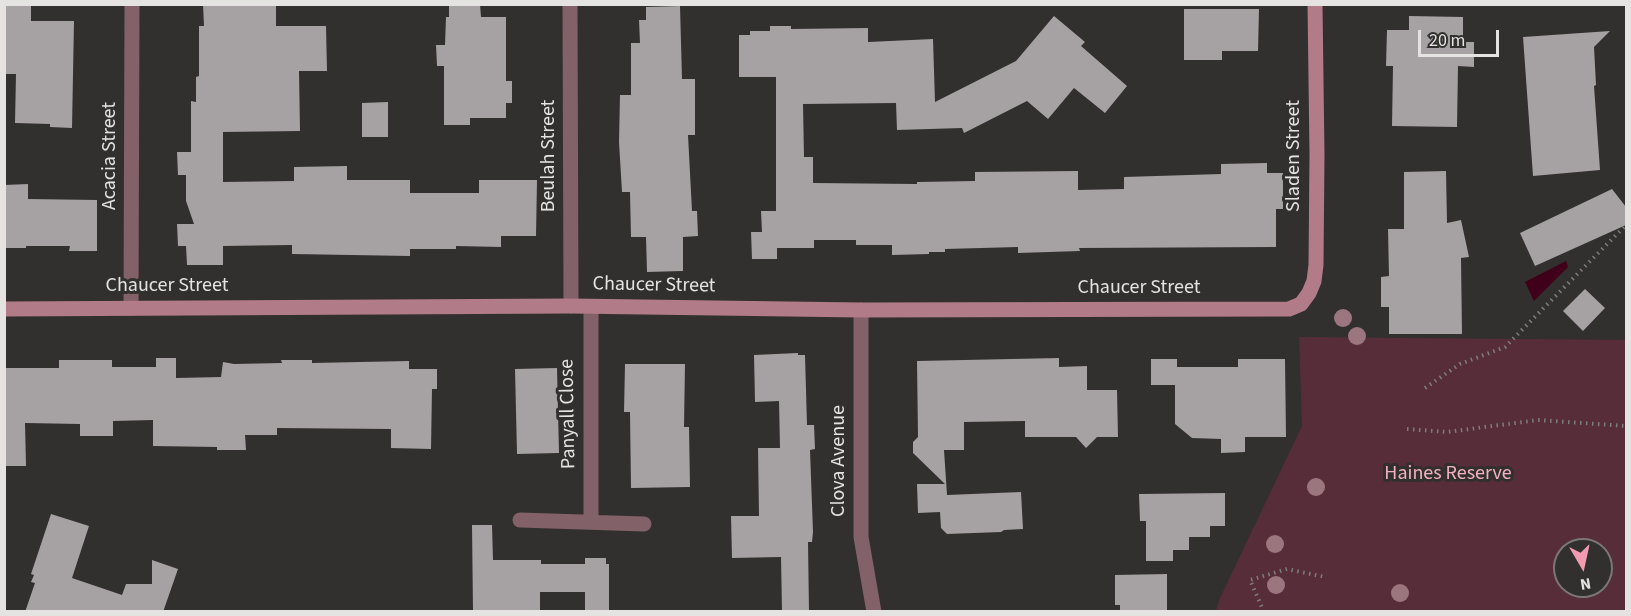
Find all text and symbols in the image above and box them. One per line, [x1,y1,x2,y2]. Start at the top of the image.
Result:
scale bar [1421,18,1502,56]
text: 20 m [1429,28,1465,53]
street label: Beulah Street [538,100,562,212]
street label: Sladen Street [1283,100,1307,212]
street label: Acacia Street [99,102,123,210]
street label: Chaucer Street [592,273,716,299]
street label: Chaucer Street [106,275,228,299]
street label: Chaucer Street [1078,277,1200,301]
street label: Panyall Close [556,359,582,469]
street label: Clova Avenue [828,405,852,517]
park label: Haines Reserve [1384,463,1512,487]
north arrow [1553,538,1613,598]
text: N [1579,572,1592,595]

